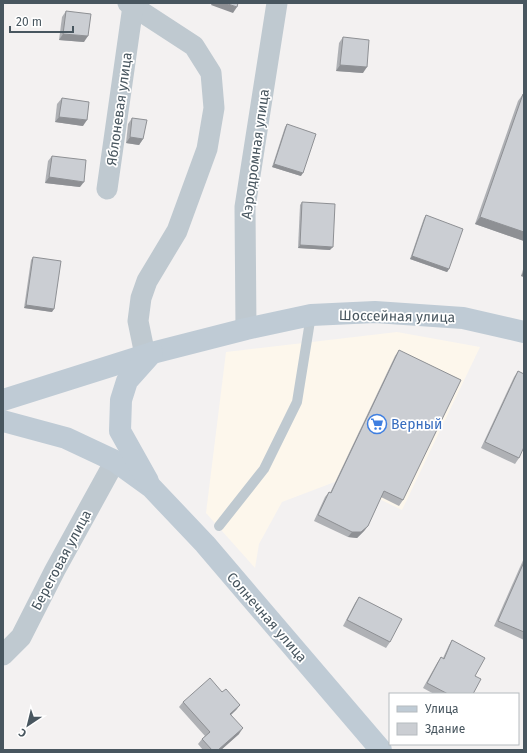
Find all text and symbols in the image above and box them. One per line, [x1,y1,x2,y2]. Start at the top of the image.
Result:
scale bar [10,8,73,34]
text: 20 m [16,15,42,29]
street label: Яблоневая улица [103,51,136,167]
street label: Аэродромная улица [238,88,273,220]
street label: Шоссейная улица [339,307,455,326]
supermarket icon: Верный [366,413,388,435]
place label: Верный [391,416,442,433]
street label: Береговая улица [28,507,95,613]
street label: Солнечная улица [223,569,310,666]
legend [389,693,519,745]
text: Улица [425,702,459,716]
north arrow [8,705,48,745]
text: Здание [425,722,465,736]
text: С [16,725,29,740]

